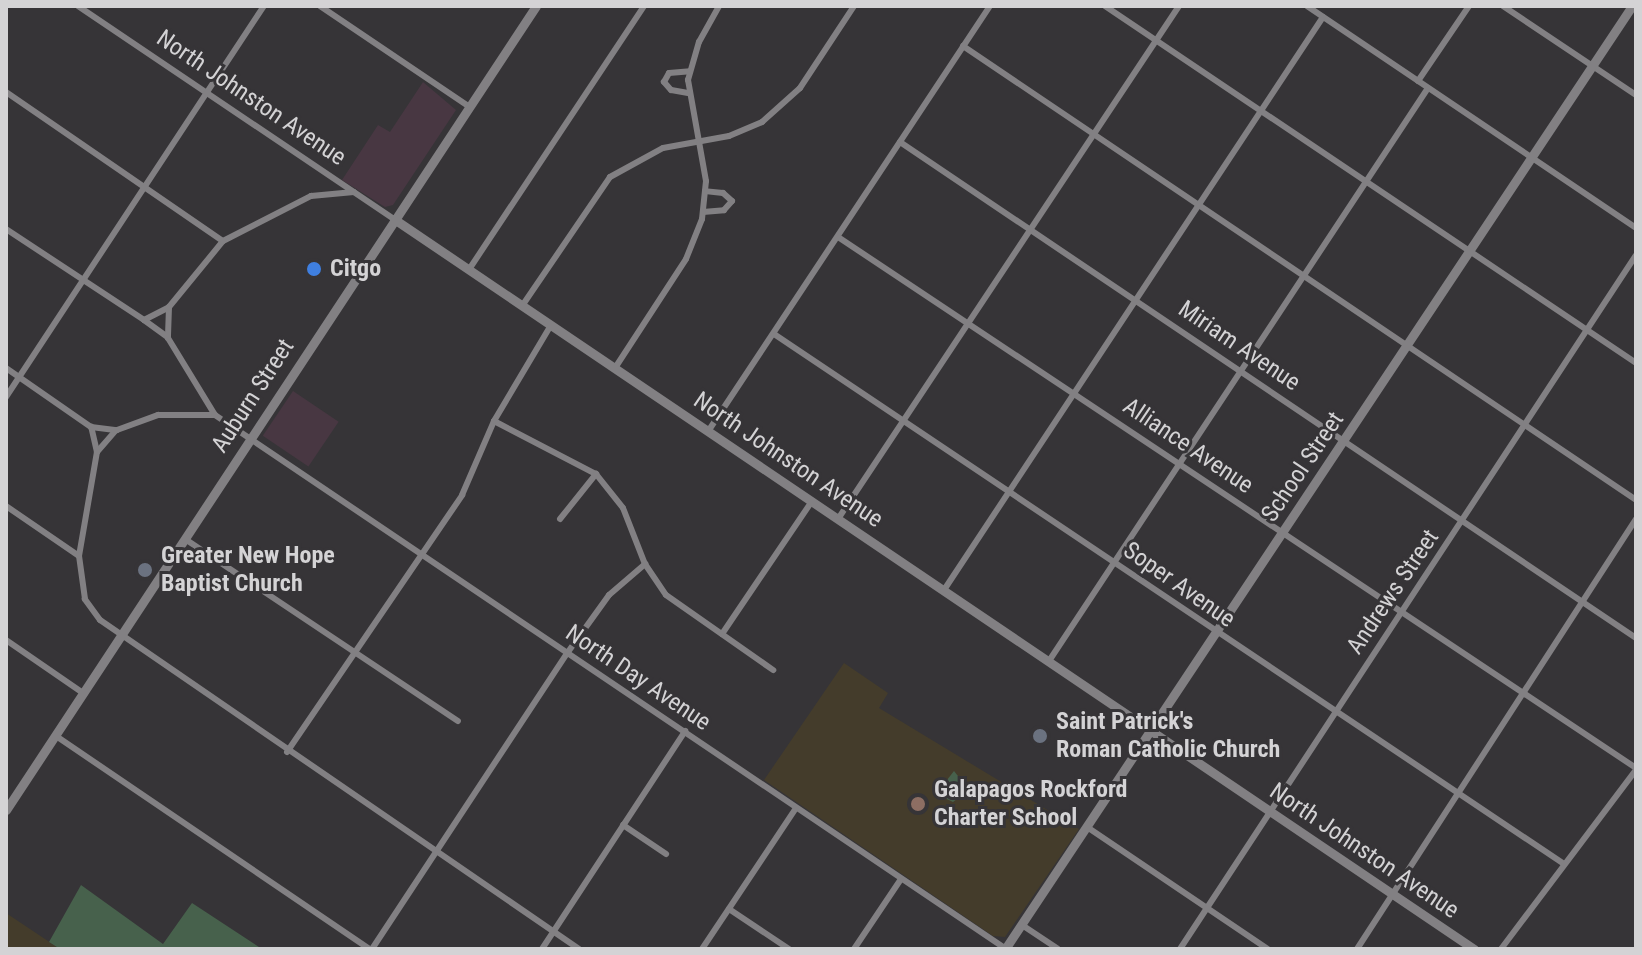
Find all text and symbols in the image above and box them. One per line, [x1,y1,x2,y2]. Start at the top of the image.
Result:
street label: North Johnston Avenue [151,24,351,172]
place label: Citgo [330,255,381,283]
marker: Citgo [305,260,323,278]
street label: Miriam Avenue [1173,295,1305,397]
street label: Auburn Street [206,334,300,458]
street label: North Johnston Avenue [688,386,888,534]
street label: Alliance Avenue [1118,392,1258,500]
street label: School Street [1256,407,1350,527]
street label: Andrews Street [1341,524,1445,660]
street label: Soper Avenue [1118,536,1240,634]
place label: Greater New Hope Baptist Church [161,542,335,598]
marker: Greater New Hope Baptist Church [136,561,154,579]
street label: North Day Avenue [560,619,716,737]
place label: Saint Patrick's Roman Catholic Church [1056,708,1280,764]
marker: Saint Patrick's Roman Catholic Church [1031,727,1049,745]
place label: Galapagos Rockford Charter School [934,776,1128,832]
street label: North Johnston Avenue [1264,777,1464,925]
marker: Galapagos Rockford Charter School [909,795,927,813]

